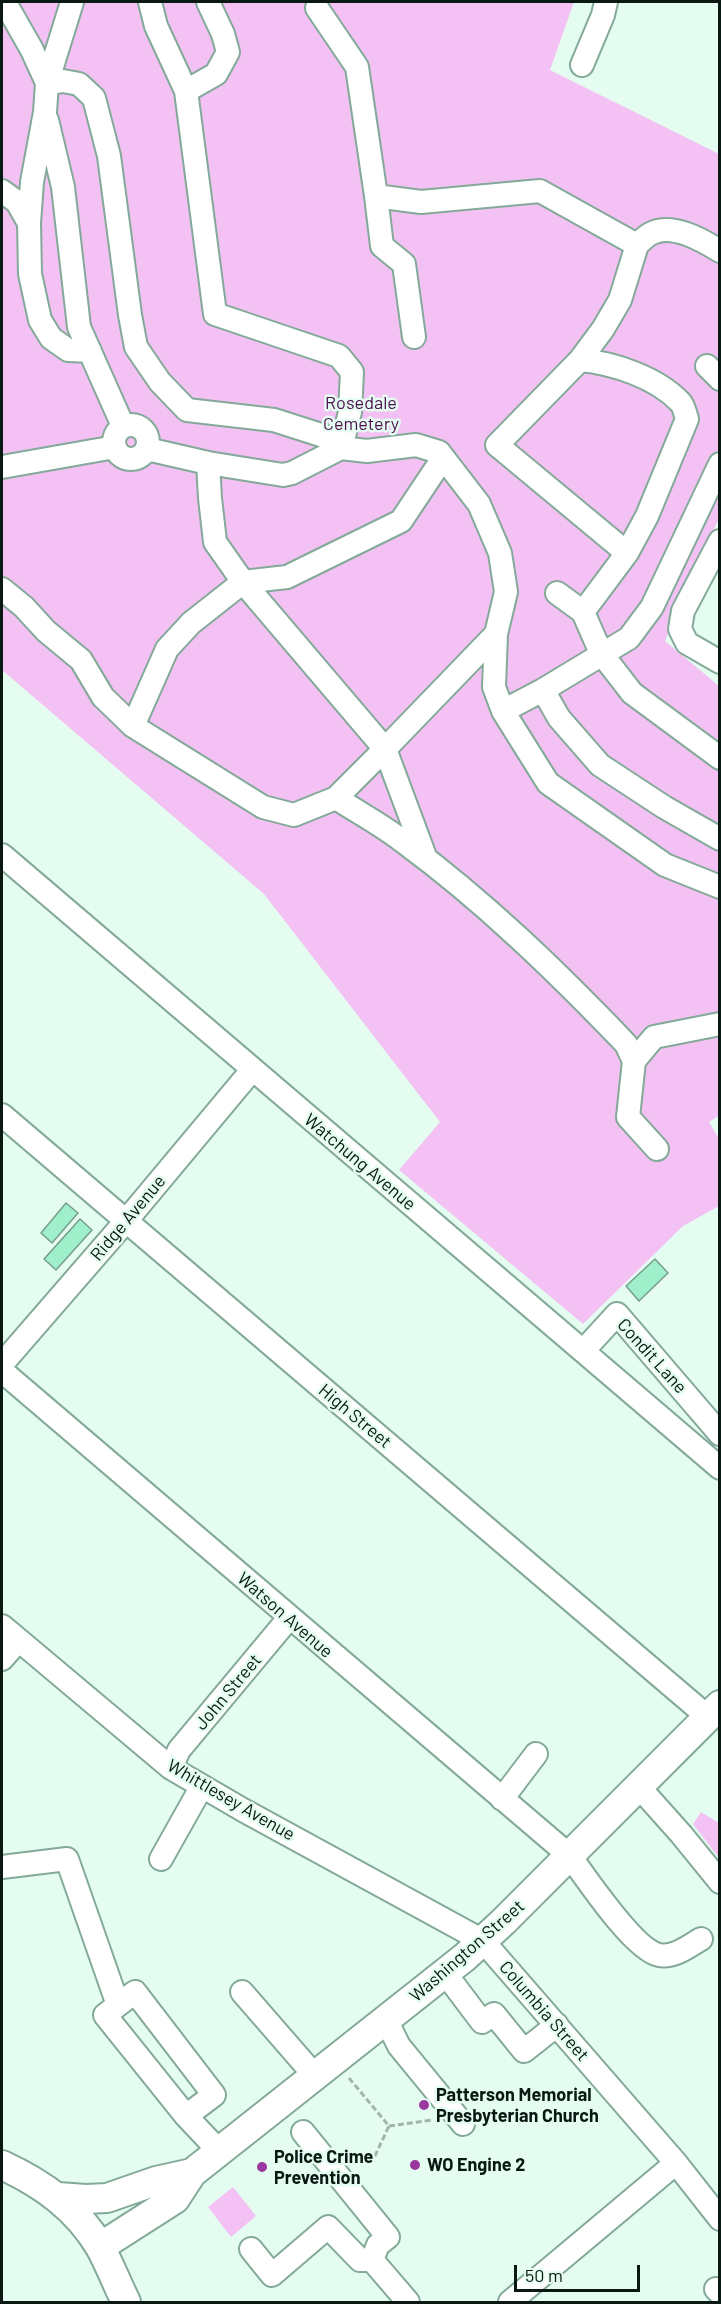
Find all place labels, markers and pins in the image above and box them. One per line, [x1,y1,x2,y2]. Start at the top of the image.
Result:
place label: Patterson Memorial Presbyterian Church [436,2084,599,2126]
marker: Patterson Memorial Presbyterian Church [417,2098,431,2112]
place label: Police Crime Prevention [274,2146,373,2188]
place label: WO Engine 2 [427,2154,525,2176]
marker: WO Engine 2 [408,2158,422,2172]
marker: Police Crime Prevention [255,2160,269,2174]

